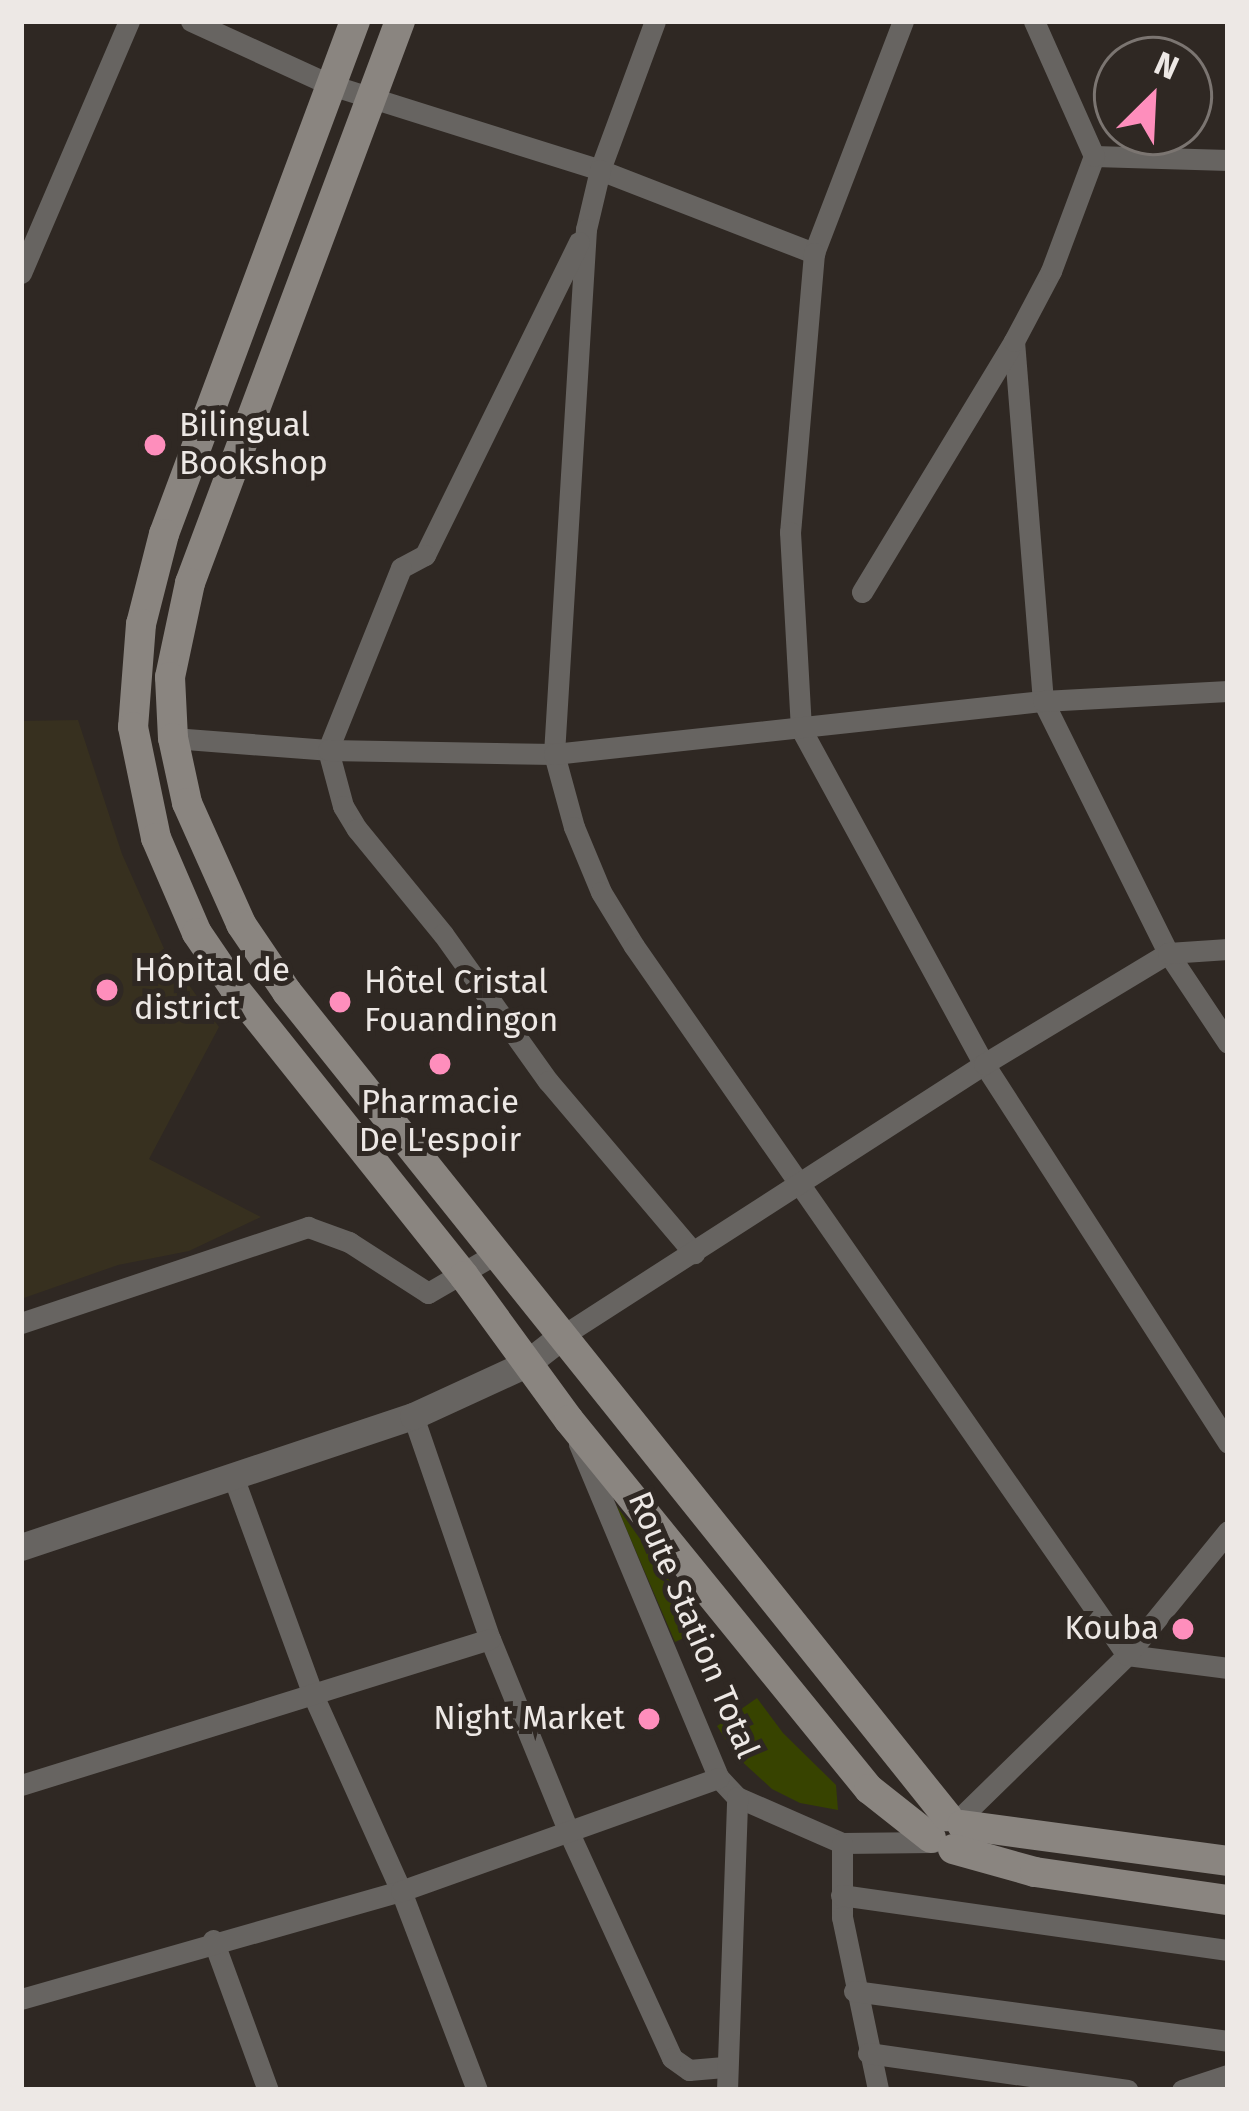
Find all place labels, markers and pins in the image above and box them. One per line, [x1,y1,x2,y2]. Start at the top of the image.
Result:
place label: Bilingual Bookshop [179,406,328,484]
marker: Bilingual Bookshop [142,432,168,458]
place label: Hôpital de district [134,951,290,1029]
place label: Hôtel Cristal Fouandingon [364,963,558,1041]
marker: Hôpital de district [91,974,123,1006]
marker: Hôtel Cristal Fouandingon [327,989,353,1015]
marker: Pharmacie De L'espoir [427,1051,453,1077]
place label: Pharmacie De L'espoir [359,1083,521,1161]
place label: Kouba [1064,1609,1159,1649]
marker: Kouba [1170,1616,1196,1642]
place label: Night Market [433,1699,625,1739]
marker: Night Market [636,1706,662,1732]

